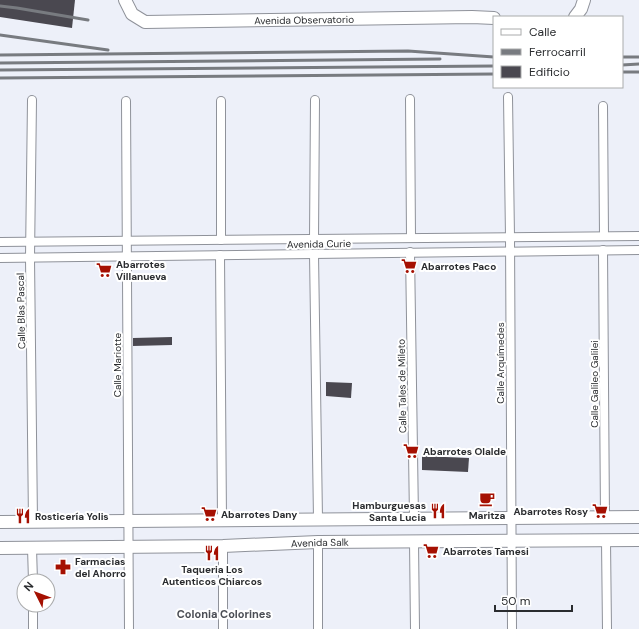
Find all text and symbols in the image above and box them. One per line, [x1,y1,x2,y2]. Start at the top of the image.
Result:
street label: Avenida Observatorio [254,12,354,27]
legend [493,16,623,88]
text: Calle [529,24,556,40]
text: Ferrocarril [529,44,586,60]
text: Edificio [529,64,570,80]
street label: Avenida Curie [287,237,351,251]
supermarket icon: Abarrotes Paco [400,257,418,275]
place label: Abarrotes Villanueva [116,258,166,283]
place label: Abarrotes Paco [421,260,496,273]
supermarket icon: Abarrotes Villanueva [95,261,113,279]
street label: Calle Blas Pascal [14,273,28,349]
street label: Calle Arquímedes [494,322,507,404]
street label: Calle Mariotte [111,332,124,397]
street label: Calle Tales de Mileto [395,339,409,433]
street label: Calle Galileo Galilei [588,340,601,428]
supermarket icon: Abarrotes Olalde [402,442,420,460]
place label: Abarrotes Olalde [423,445,506,458]
cafe icon: Maritza [478,490,496,508]
place label: Hamburguesas Santa Lucia [352,499,426,524]
restaurant icon: Hamburguesas Santa Lucia [429,502,447,520]
supermarket icon: Abarrotes Rosy [591,502,609,520]
supermarket icon: Abarrotes Dany [200,505,218,523]
place label: Abarrotes Rosy [513,505,588,518]
restaurant icon: Rosticería Yolis [14,507,32,525]
place label: Abarrotes Dany [221,508,297,521]
place label: Maritza [469,509,505,522]
place label: Rosticería Yolis [35,510,109,523]
street label: Avenida Salk [291,535,349,550]
supermarket icon: Abarrotes Tamesi [422,542,440,560]
restaurant icon: Taqueria Los Autenticos Chiarcos [203,544,221,562]
place label: Abarrotes Tamesi [443,545,529,558]
place label: Farmacias del Ahorro [75,555,126,580]
pharmacy icon: Farmacias del Ahorro [54,558,72,576]
place label: Taqueria Los Autenticos Chiarcos [162,563,262,588]
north arrow [16,573,56,613]
text: N [21,579,36,594]
scale bar [495,587,572,613]
text: 50 m [501,593,530,609]
district label: Colonia Colorines [177,607,271,621]

